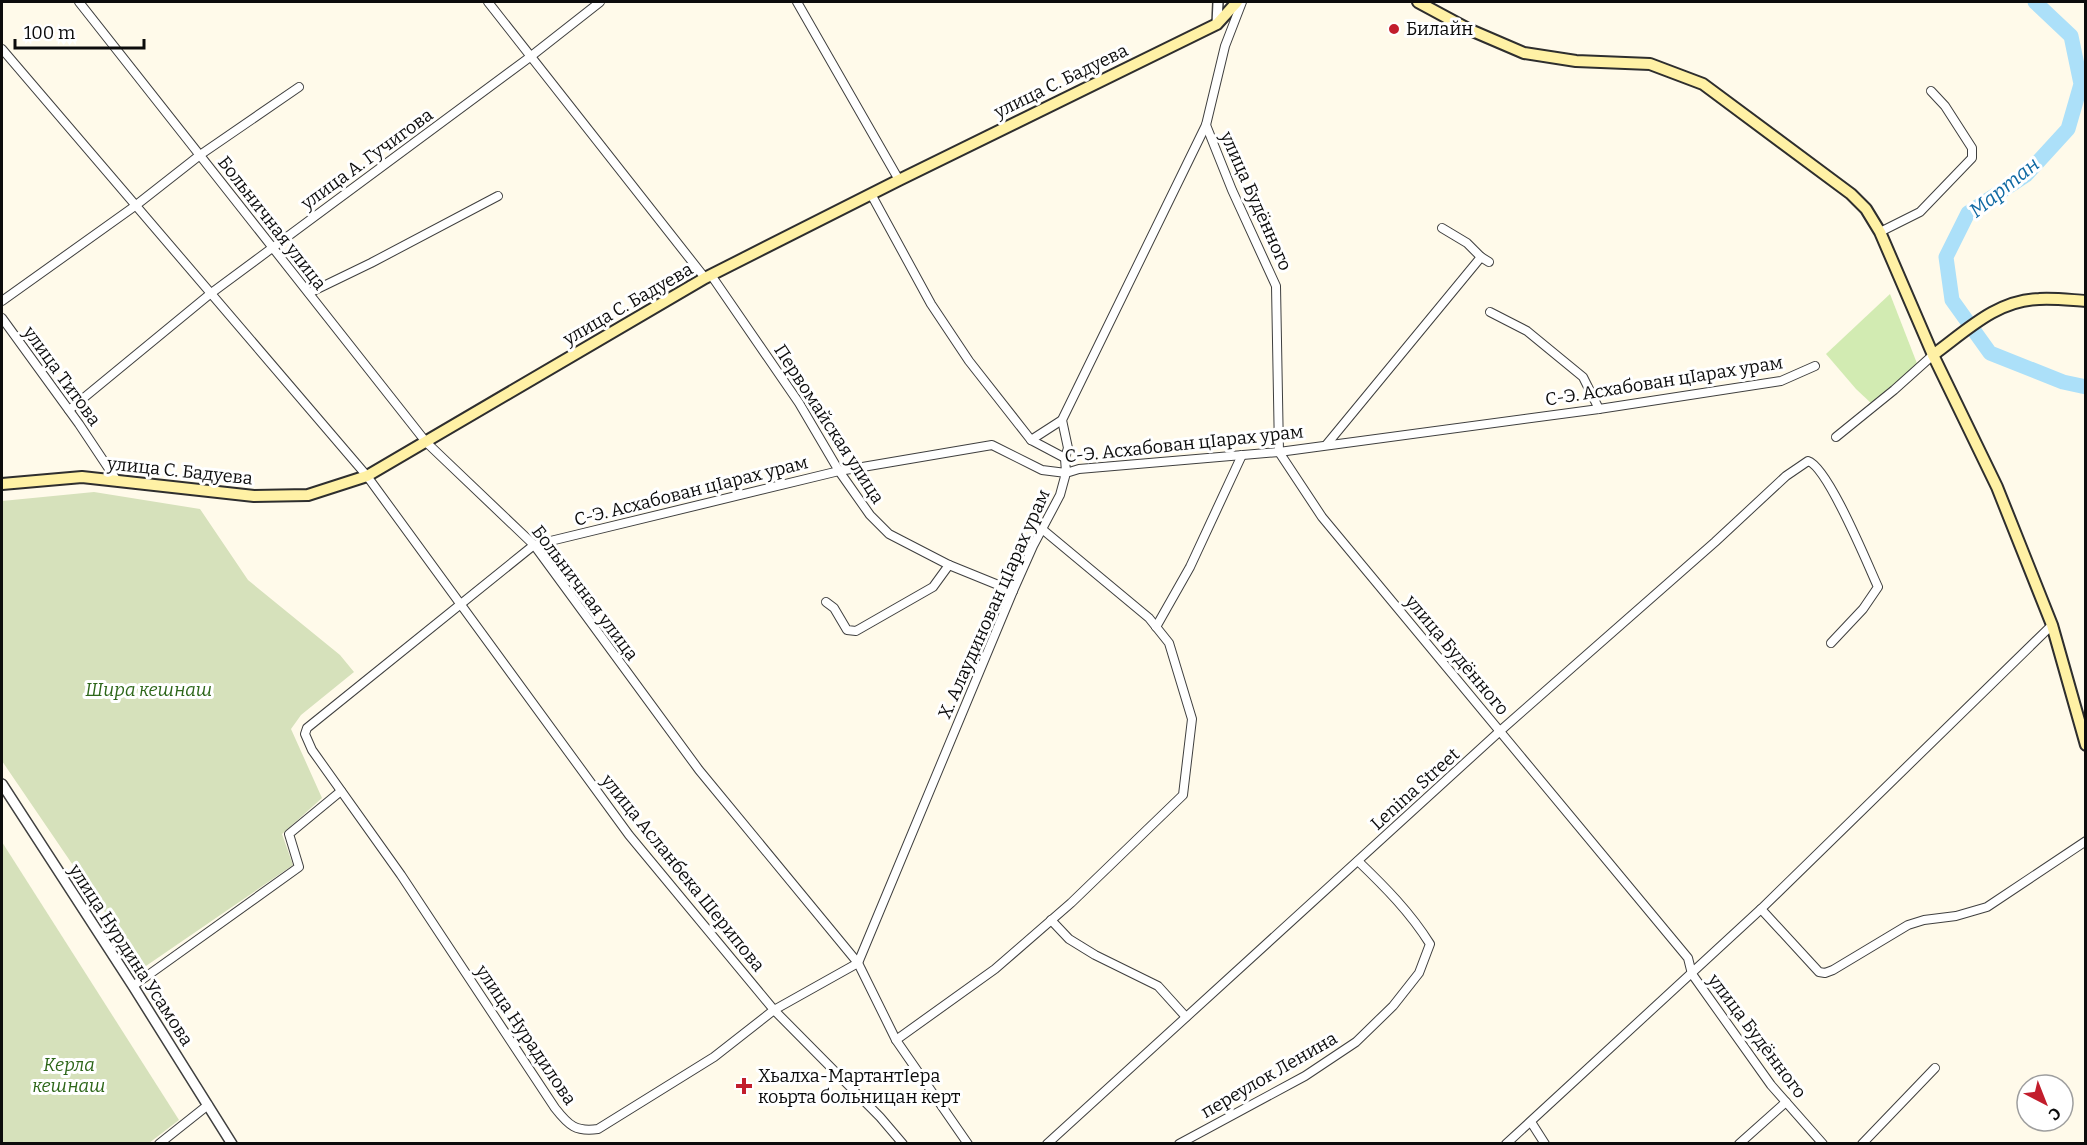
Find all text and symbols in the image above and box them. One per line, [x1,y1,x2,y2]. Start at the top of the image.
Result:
scale bar [15,12,144,50]
place label: Билайн [1406,18,1473,40]
text: 100 m [24,22,75,44]
marker: Билайн [1387,22,1401,36]
street label: улица С. Бадуева [990,39,1132,123]
street label: улица А. Гучигова [296,104,437,215]
street label: улица Будённого [1215,127,1297,274]
street label: Больничная улица [213,152,331,294]
water label: Мартан [1964,152,2044,222]
street label: улица С. Бадуева [558,258,697,351]
street label: улица Титова [18,321,106,430]
street label: Первомайская улица [769,340,889,508]
street label: С-Э. Асхабован цIарах урам [1544,351,1784,411]
street label: С-Э. Асхабован цIарах урам [1063,421,1305,467]
street label: С-Э. Асхабован цIарах урам [572,451,810,531]
street label: улица С. Бадуева [105,452,254,490]
street label: Х. Алаудинован цIарах урам [933,486,1055,722]
street label: Больничная улица [527,521,643,665]
street label: улица Будённого [1400,590,1514,720]
park label: Шира кешнаш [85,679,213,701]
street label: Lenina Street [1366,743,1464,835]
street label: улица Асланбека Шерипова [596,769,770,976]
street label: улица Нурдина Усамова [63,859,198,1050]
street label: улица Нурадилова [470,960,581,1109]
street label: улица Будённого [1702,969,1811,1103]
street label: переулок Ленина [1197,1027,1341,1123]
park label: Керла кешнаш [32,1054,106,1097]
place label: Хьалха-МартантIера коьрта больницан керт [758,1065,960,1108]
north arrow [2015,1073,2075,1133]
marker: Хьалха-МартантIера коьрта больницан керт [735,1077,753,1095]
text: С [2045,1103,2065,1124]

